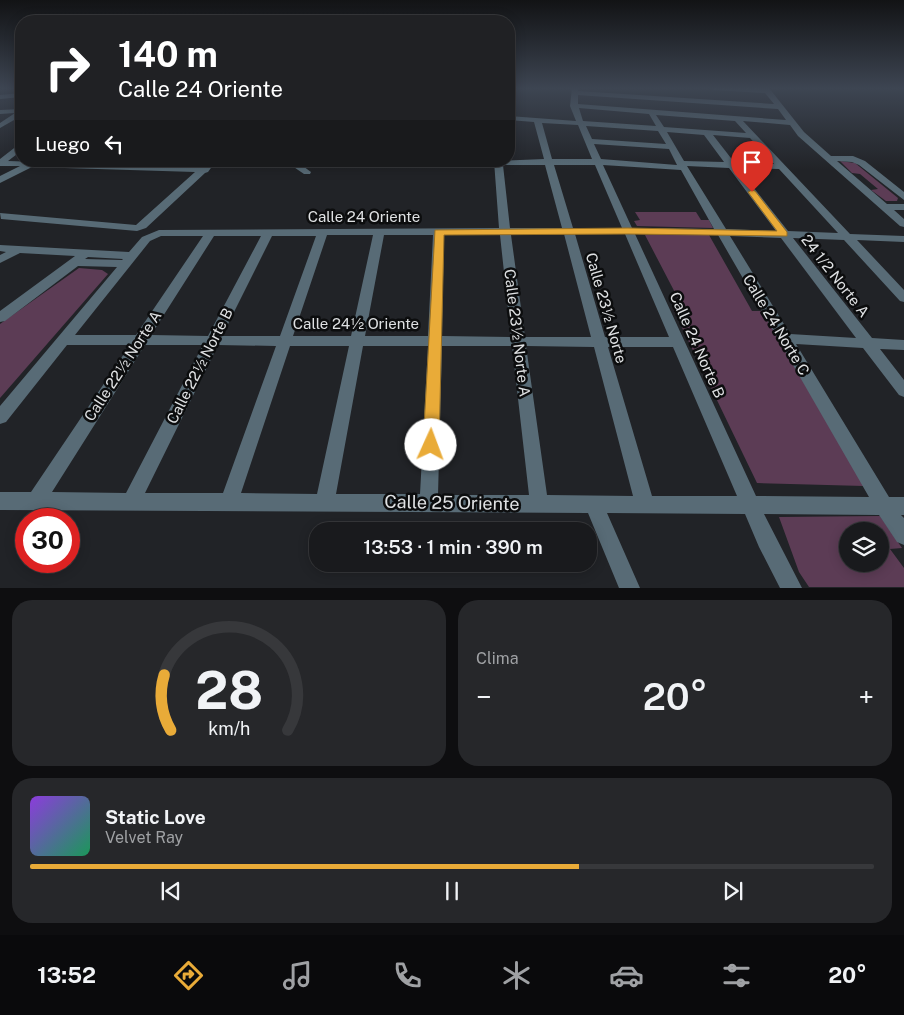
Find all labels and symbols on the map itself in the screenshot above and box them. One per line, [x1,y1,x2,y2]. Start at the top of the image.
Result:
pin [731,141,773,192]
street label: Calle 24 Oriente [308,208,420,225]
street label: 24 1/2 Norte A [798,231,873,320]
street label: Calle 23½ Norte [583,251,630,365]
street label: Calle 23½ Norte A [501,268,534,398]
street label: Calle 24 Norte C [740,271,813,378]
street label: Calle 24 Norte B [666,289,728,400]
street label: Calle 22½ Norte B [163,305,236,426]
street label: Calle 22½ Norte A [81,307,165,424]
street label: Calle 24½ Oriente [293,315,419,332]
position arrow [404,418,456,470]
street label: Calle 25 Oriente [384,491,520,514]
speed limit sign: 30 [15,508,80,573]

